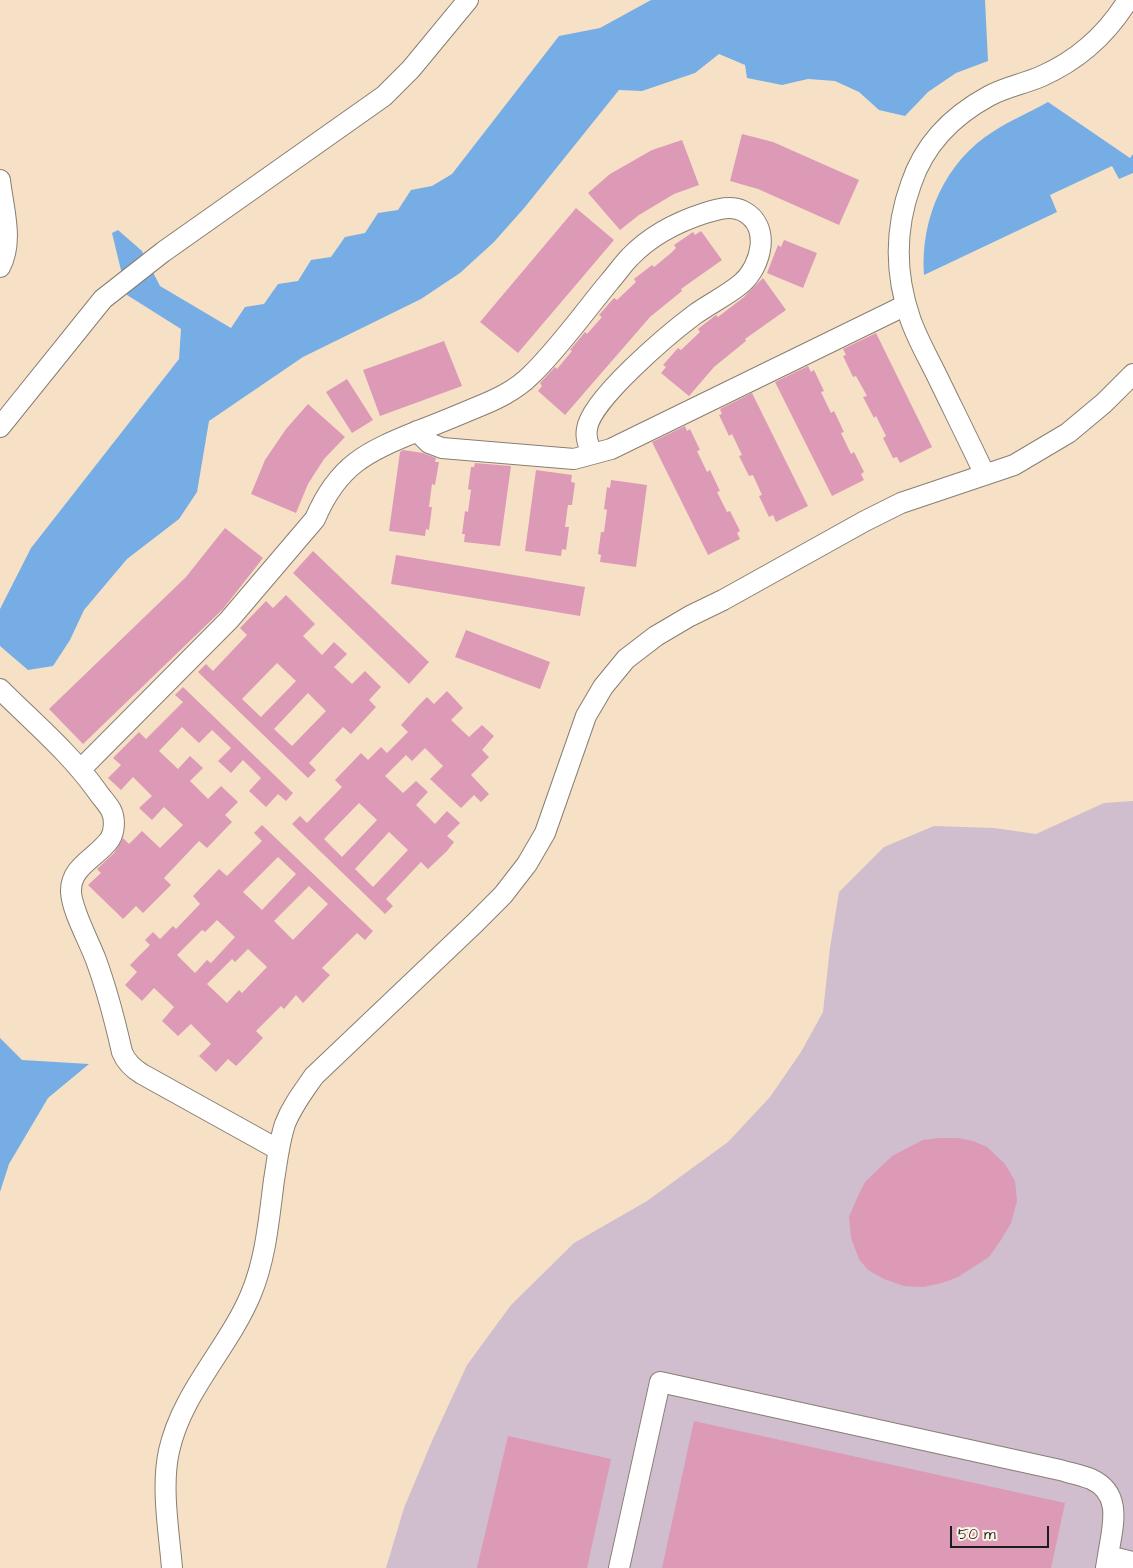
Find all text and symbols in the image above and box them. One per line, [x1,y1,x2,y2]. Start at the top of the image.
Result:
scale bar [953,1516,1052,1548]
text: 50 m [958,1524,996,1545]

